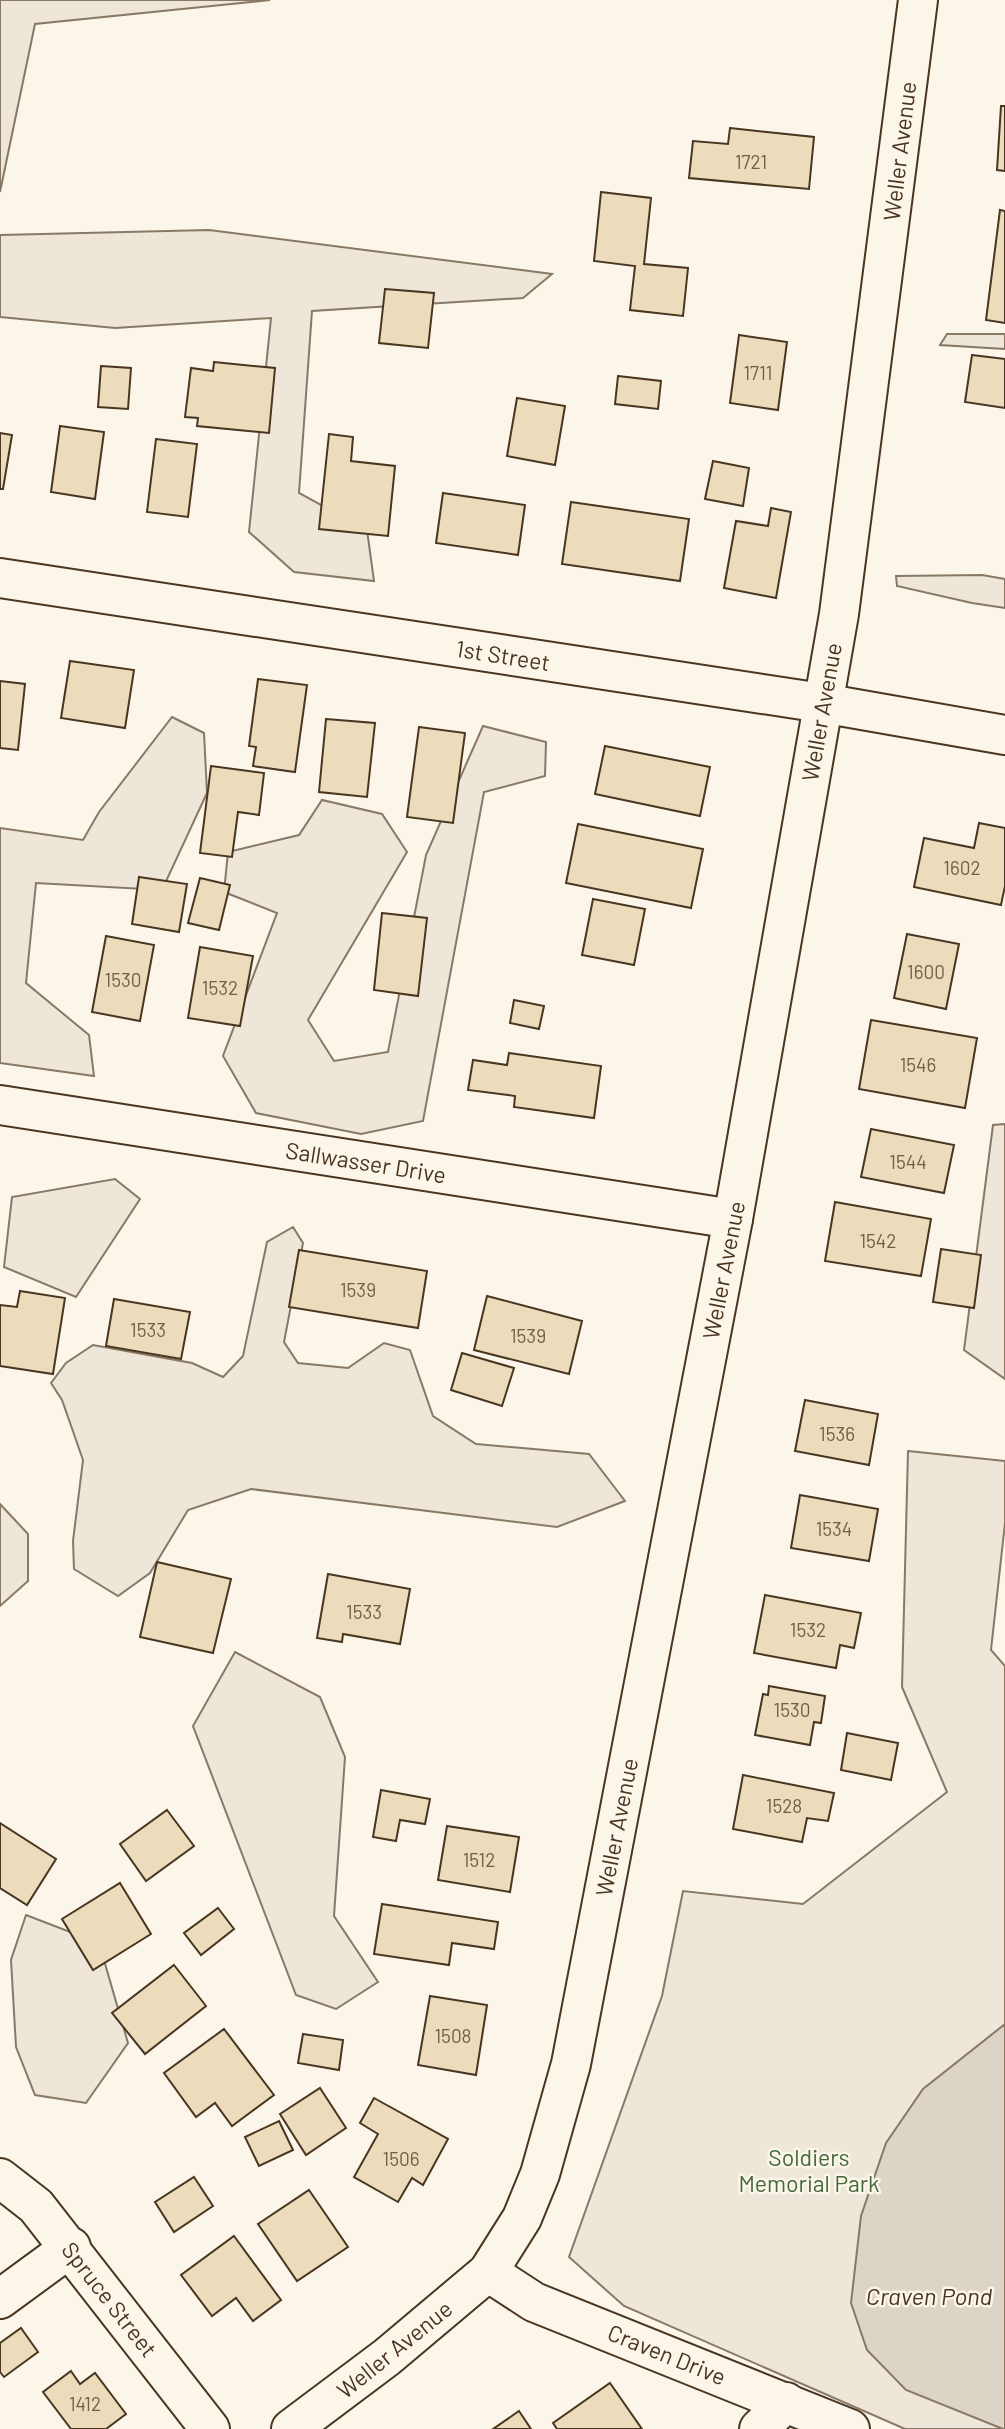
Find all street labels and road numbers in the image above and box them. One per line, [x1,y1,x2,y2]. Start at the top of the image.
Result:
street label: Weller Avenue [877,80,921,222]
street label: 1st Street [454,634,552,676]
street label: Weller Avenue [795,641,847,783]
street label: Sallwasser Drive [284,1135,448,1189]
street label: Weller Avenue [696,1198,750,1342]
street label: Weller Avenue [589,1755,643,1899]
street label: Spruce Street [56,2236,164,2362]
street label: Weller Avenue [331,2294,457,2404]
street label: Craven Drive [604,2318,730,2390]

